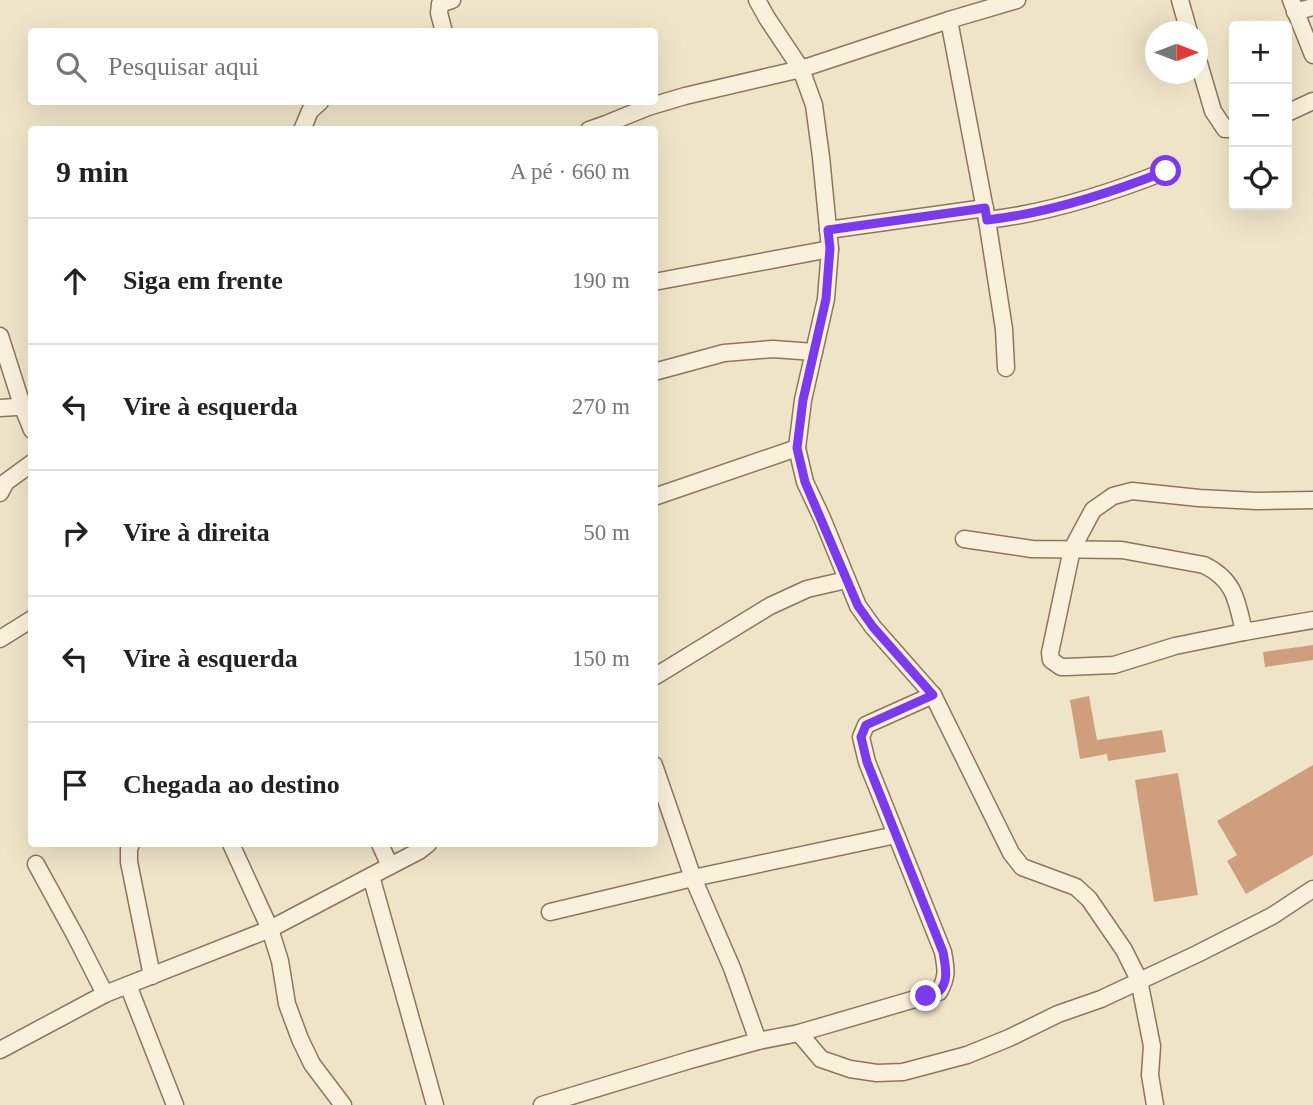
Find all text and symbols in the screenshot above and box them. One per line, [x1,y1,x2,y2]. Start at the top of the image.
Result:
north arrow [1145,21,1208,84]
map controls [1229,21,1292,210]
button: + [1229,21,1292,84]
search box [28,28,658,105]
icon: search [52,48,90,86]
text: Pesquisar aqui [108,52,259,81]
button: − [1229,84,1292,147]
button: locate [1229,147,1292,210]
text: 9 min [56,155,129,188]
route start [1150,155,1181,186]
text: A pé · 660 m [510,159,630,184]
icon: ahead [56,262,94,300]
text: Siga em frente [123,266,283,295]
text: 190 m [572,268,630,293]
icon: left [56,388,94,426]
text: Vire à esquerda [123,392,298,421]
text: 270 m [572,394,630,419]
icon: right [56,514,94,552]
text: Vire à direita [123,518,270,547]
text: 50 m [583,520,630,545]
icon: left [56,640,94,678]
text: Vire à esquerda [123,644,298,673]
text: 150 m [572,646,630,671]
icon: arrive [56,766,94,804]
text: Chegada ao destino [123,770,340,799]
route end [910,980,941,1011]

